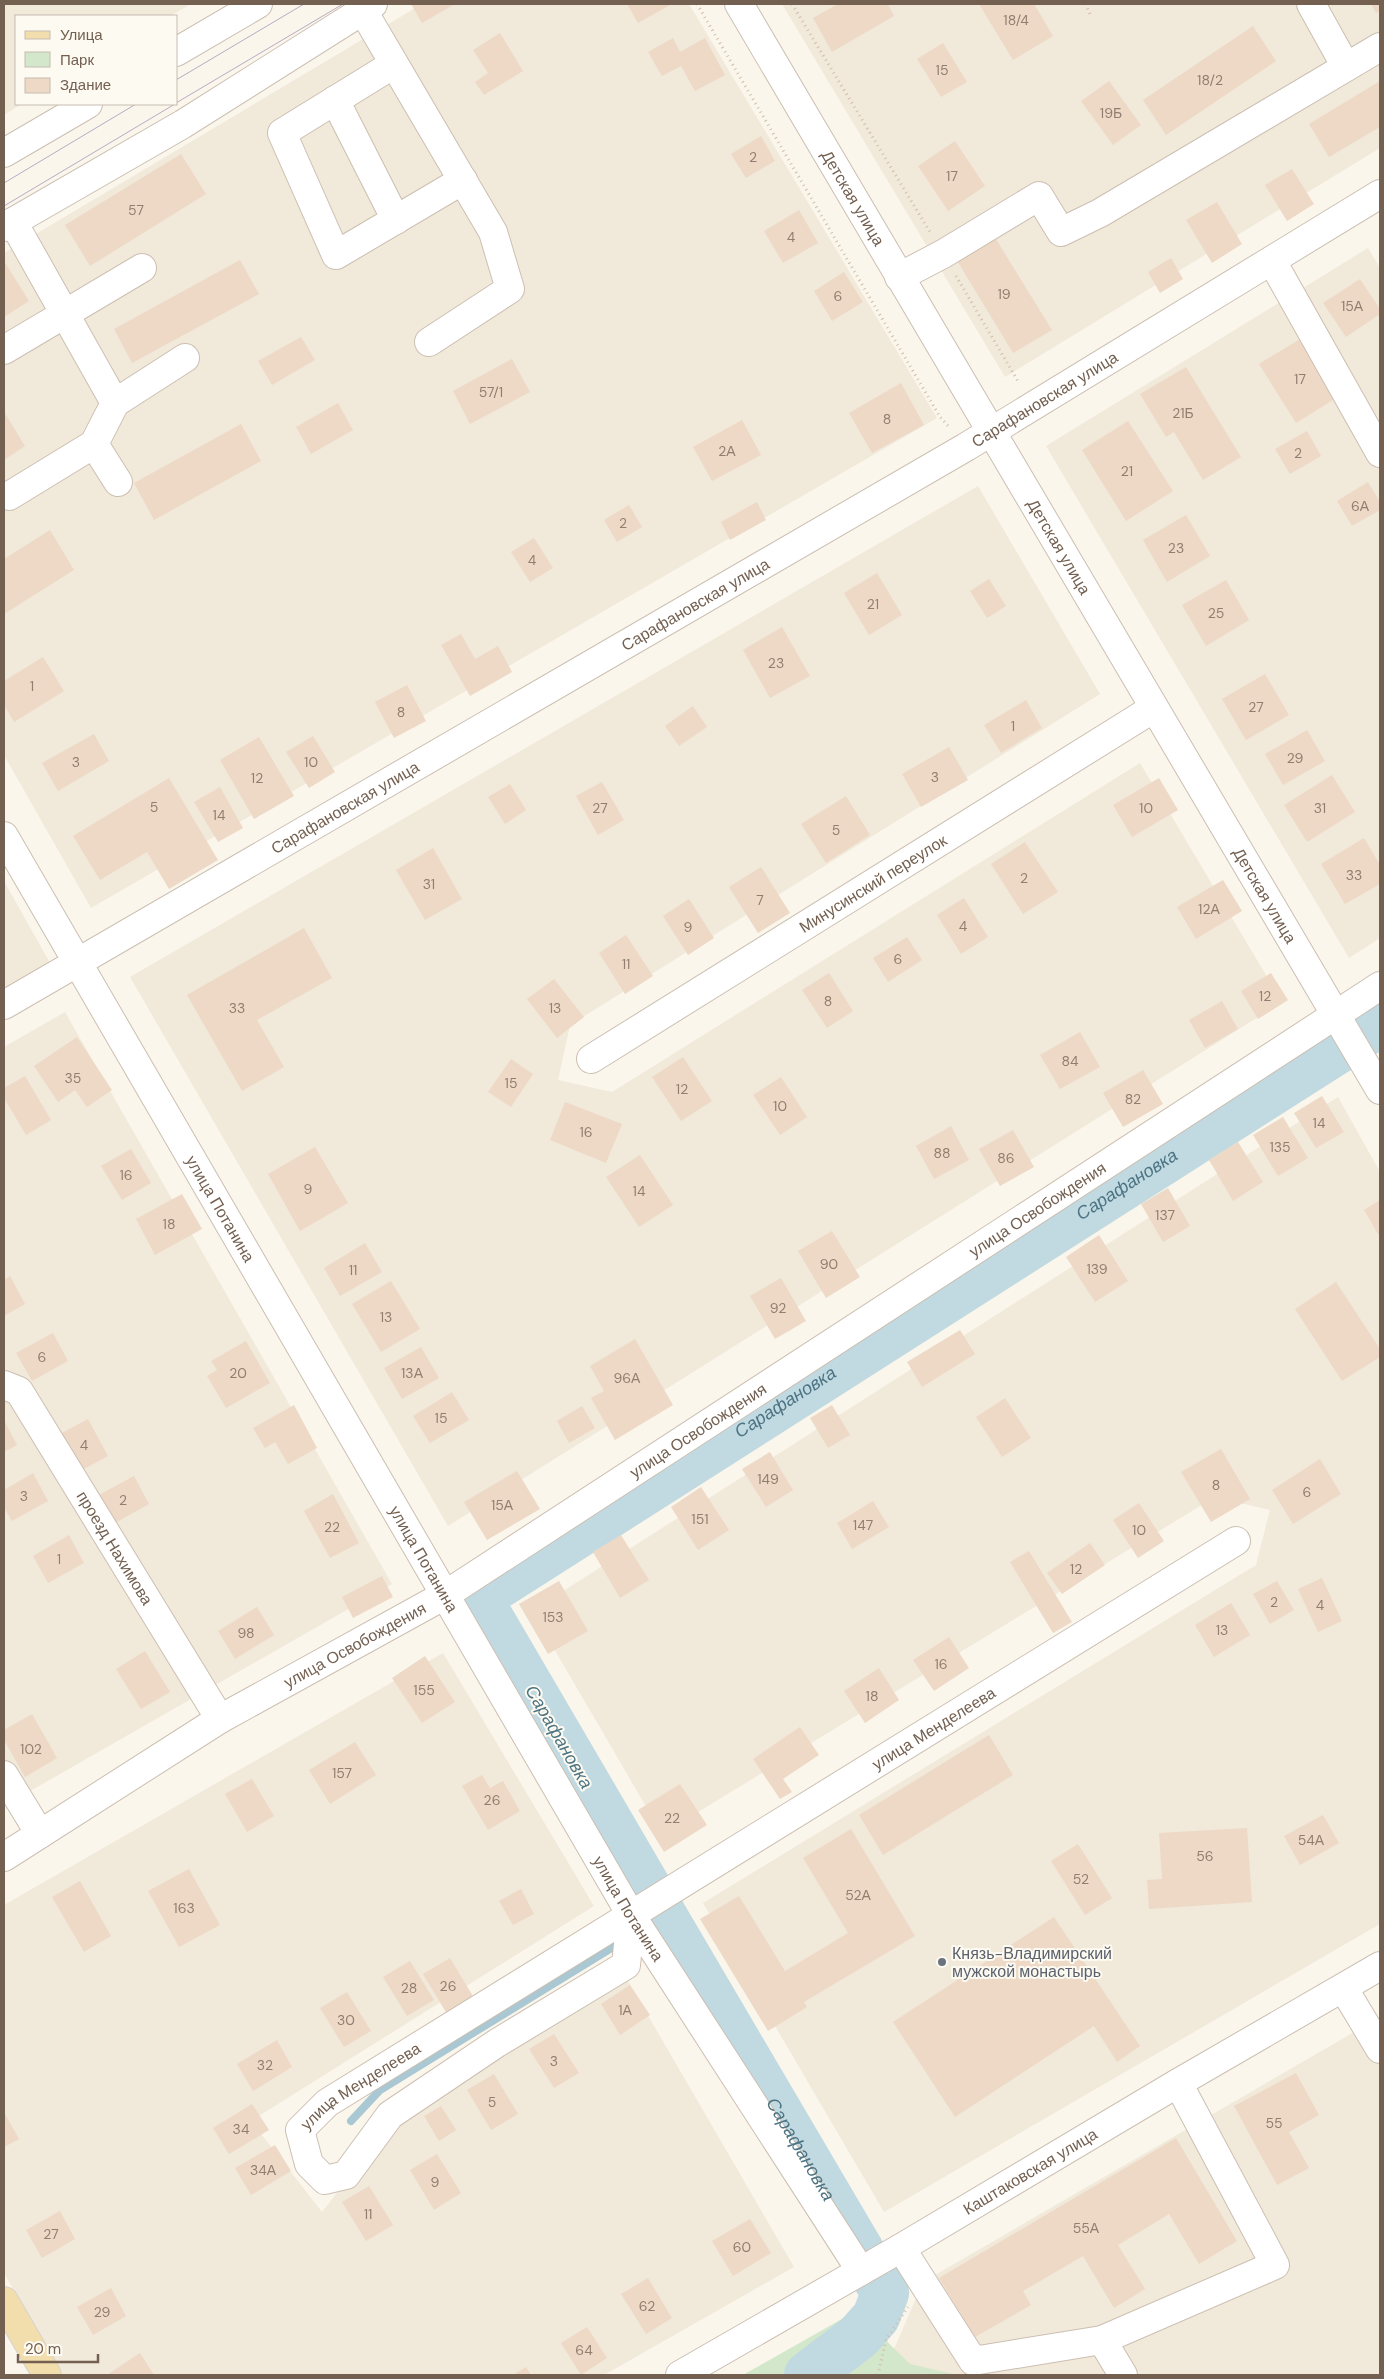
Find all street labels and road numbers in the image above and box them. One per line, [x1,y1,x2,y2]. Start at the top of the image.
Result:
street label: Детская улица [817,146,890,250]
street label: Сарафановская улица [967,346,1122,452]
street label: Детская улица [1023,495,1096,598]
street label: Сарафановская улица [617,553,773,655]
street label: Сарафановская улица [267,756,423,858]
street label: Минусинский переулок [795,829,951,937]
street label: Детская улица [1229,844,1302,947]
street label: улица Потанина [181,1152,260,1266]
street label: улица Освобождения [965,1157,1110,1262]
street label: улица Освобождения [625,1378,770,1483]
street label: проезд Нахимова [72,1487,158,1609]
street label: улица Потанина [385,1502,463,1616]
street label: улица Освобождения [280,1597,429,1692]
street label: улица Менделеева [868,1682,999,1774]
street label: улица Потанина [588,1852,669,1965]
street label: улица Менделеева [296,2037,424,2134]
street label: Каштаковская улица [959,2123,1101,2219]

